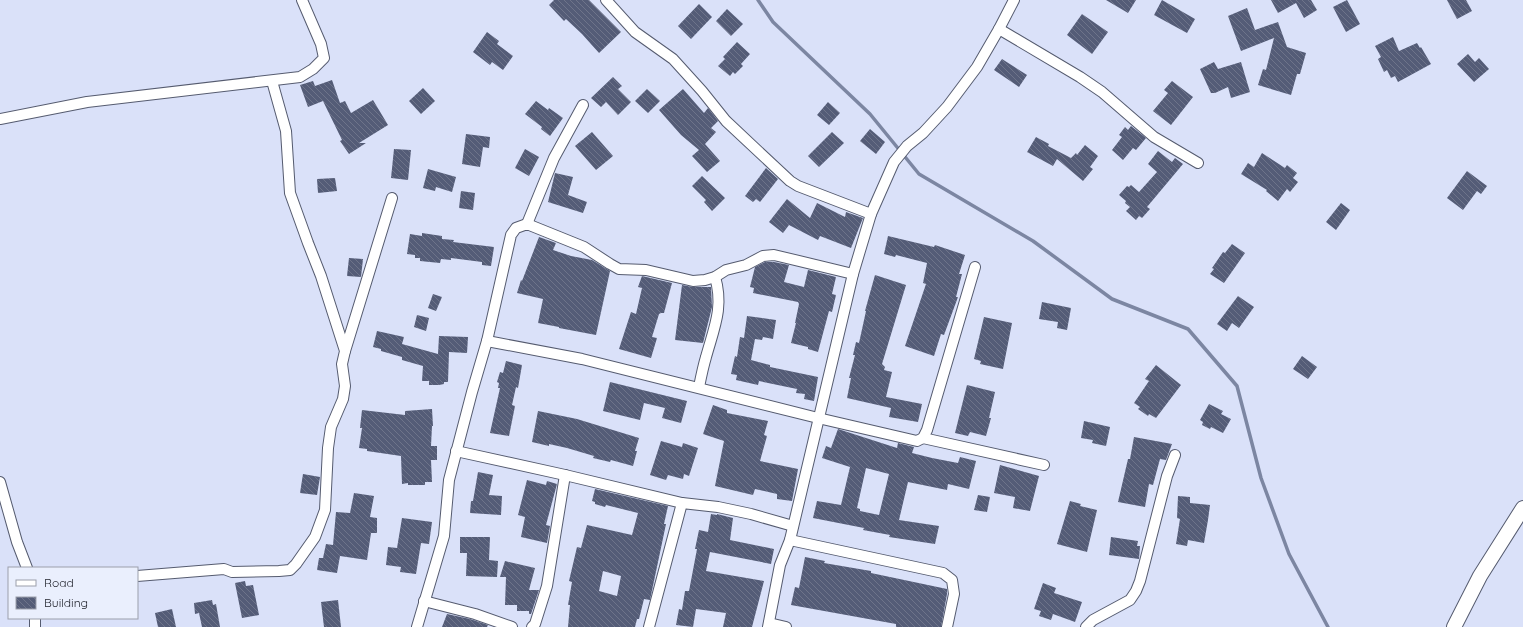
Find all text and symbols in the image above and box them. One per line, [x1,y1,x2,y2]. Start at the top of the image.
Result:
legend [8,567,138,619]
text: Road [44,575,74,590]
text: Building [44,595,88,610]

